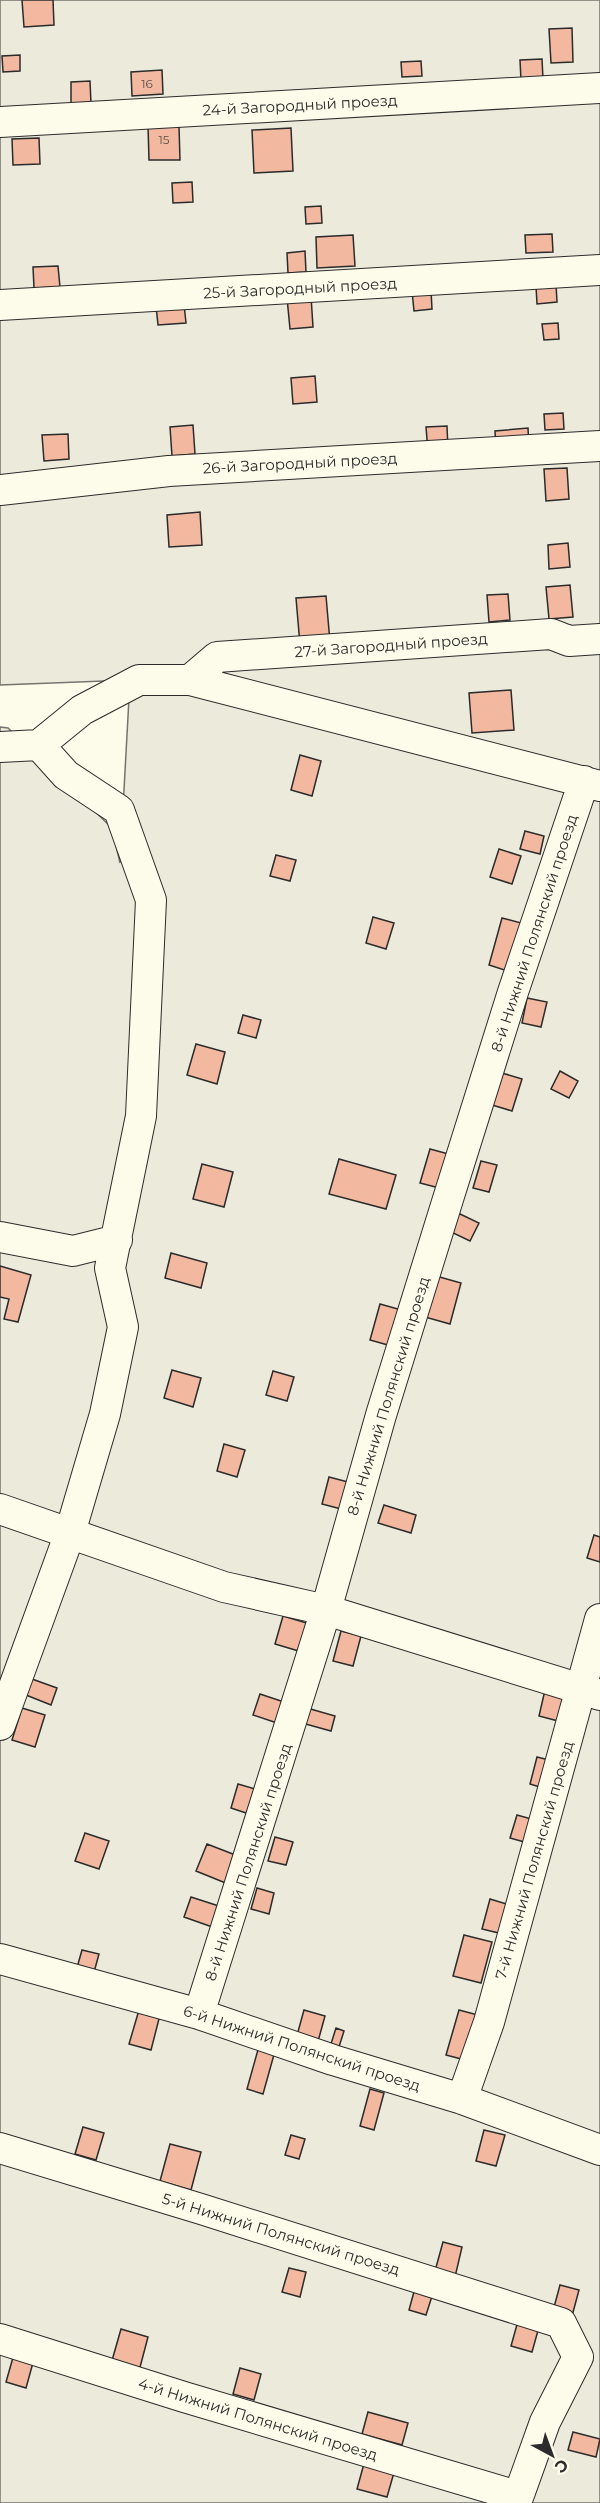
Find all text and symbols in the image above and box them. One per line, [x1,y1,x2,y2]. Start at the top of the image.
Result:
house number: 16 [141,76,153,91]
street label: 24-й Загородный проезд [202,90,398,120]
house number: 15 [158,132,170,147]
street label: 25-й Загородный проезд [203,273,398,303]
street label: 26-й Загородный проезд [202,448,398,478]
street label: 27-й Загородный проезд [294,629,488,661]
street label: 8-й Нижний Полянский проезд [487,812,582,1054]
street label: 8-й Нижний Полянский проезд [343,1274,433,1518]
street label: 7-й Нижний Полянский проезд [491,1738,577,1981]
street label: 8-й Нижний Полянский проезд [201,1741,296,1983]
street label: 6-й Нижний Полянский проезд [181,2001,423,2095]
street label: 5-й Нижний Полянский проезд [160,2189,402,2279]
street label: 4-й Нижний Полянский проезд [136,2374,380,2465]
north arrow [522,2425,582,2485]
text: С [551,2455,572,2477]

